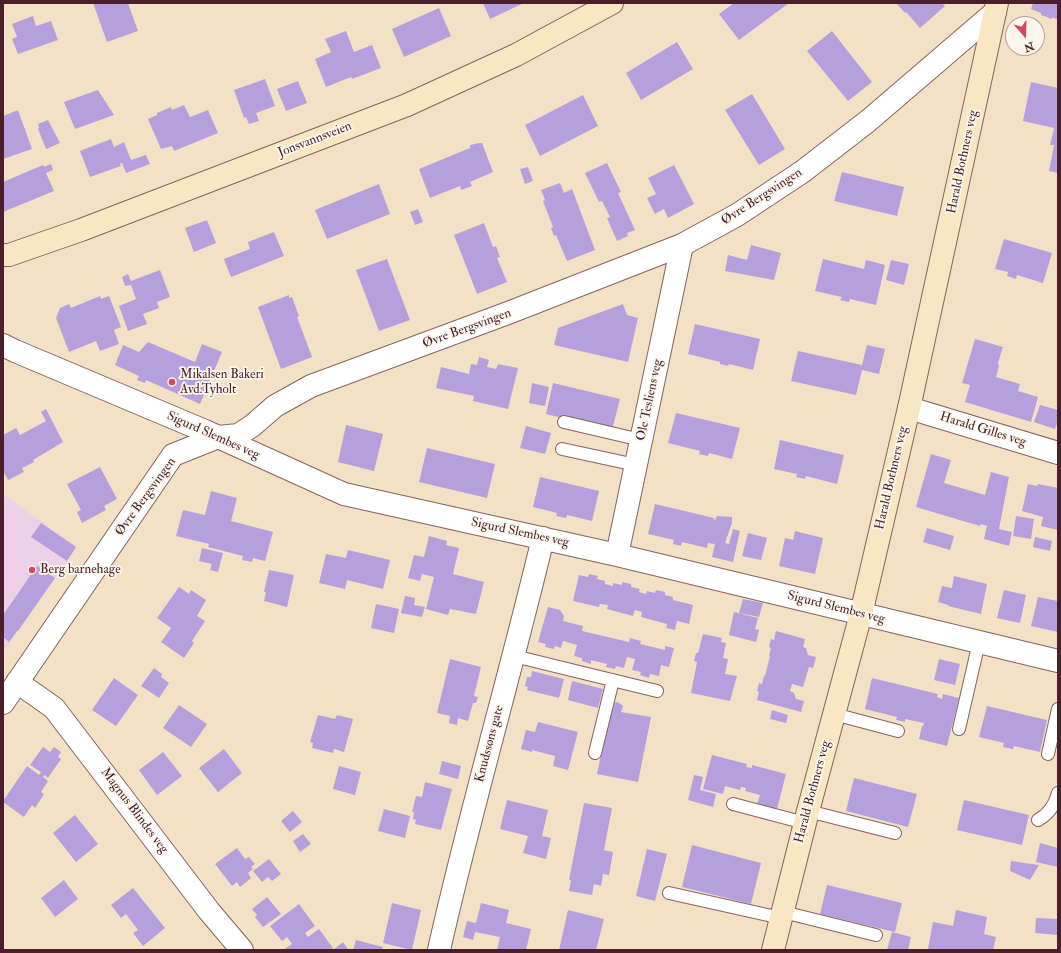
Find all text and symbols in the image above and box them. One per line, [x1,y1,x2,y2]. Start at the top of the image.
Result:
north arrow [1005,16,1045,56]
text: N [1022,39,1036,55]
street label: Harald Bothners veg [944,109,982,215]
street label: Jonsvannsveien [276,119,354,161]
street label: Øvre Bergsvingen [719,165,805,229]
street label: Øvre Bergsvingen [421,306,513,352]
street label: Ole Tesliens veg [634,358,666,442]
place label: Mikalsen Bakeri Avd.Tyholt [180,367,264,398]
marker: Mikalsen Bakeri Avd.Tyholt [167,377,177,387]
street label: Sigurd Slembes veg [164,409,262,463]
street label: Harald Gilles veg [938,409,1028,451]
street label: Harald Bothners veg [872,425,912,531]
street label: Øvre Bergsvingen [112,455,180,539]
street label: Sigurd Slembes veg [469,515,571,551]
place label: Berg barnehage [40,562,121,578]
marker: Berg barnehage [27,565,37,575]
street label: Sigurd Slembes veg [786,588,886,628]
street label: Knudssøns gate [472,704,508,784]
street label: Harald Bothners veg [792,739,834,845]
street label: Magnus Blindes veg [97,765,171,857]

